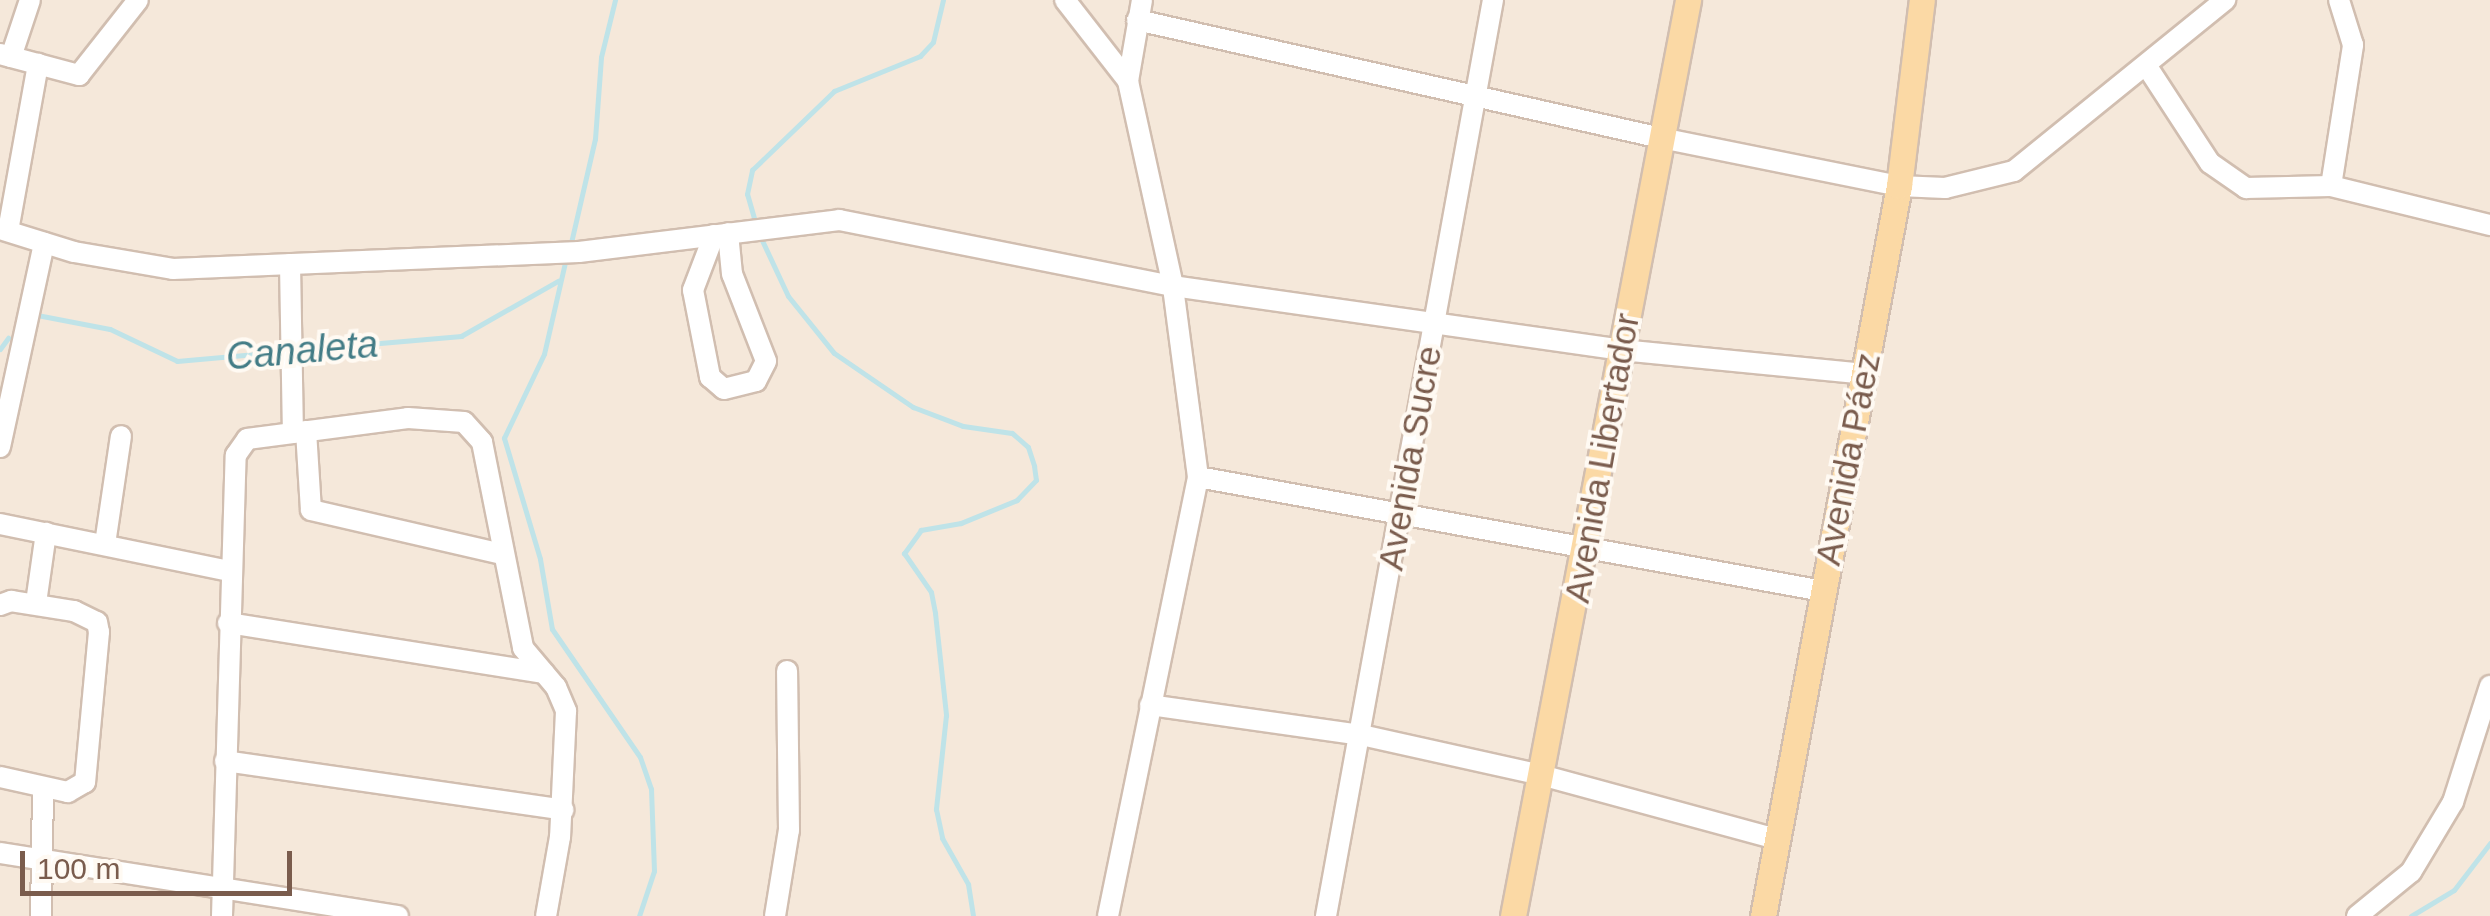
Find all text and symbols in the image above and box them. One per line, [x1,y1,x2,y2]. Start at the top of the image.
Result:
street label: Avenida Libertador [1556,310,1648,606]
water label: Canaleta [224,322,380,380]
street label: Avenida Sucre [1370,343,1450,573]
street label: Avenida Páez [1807,349,1889,569]
scale bar [25,831,298,893]
text: 100 m [37,852,120,885]

